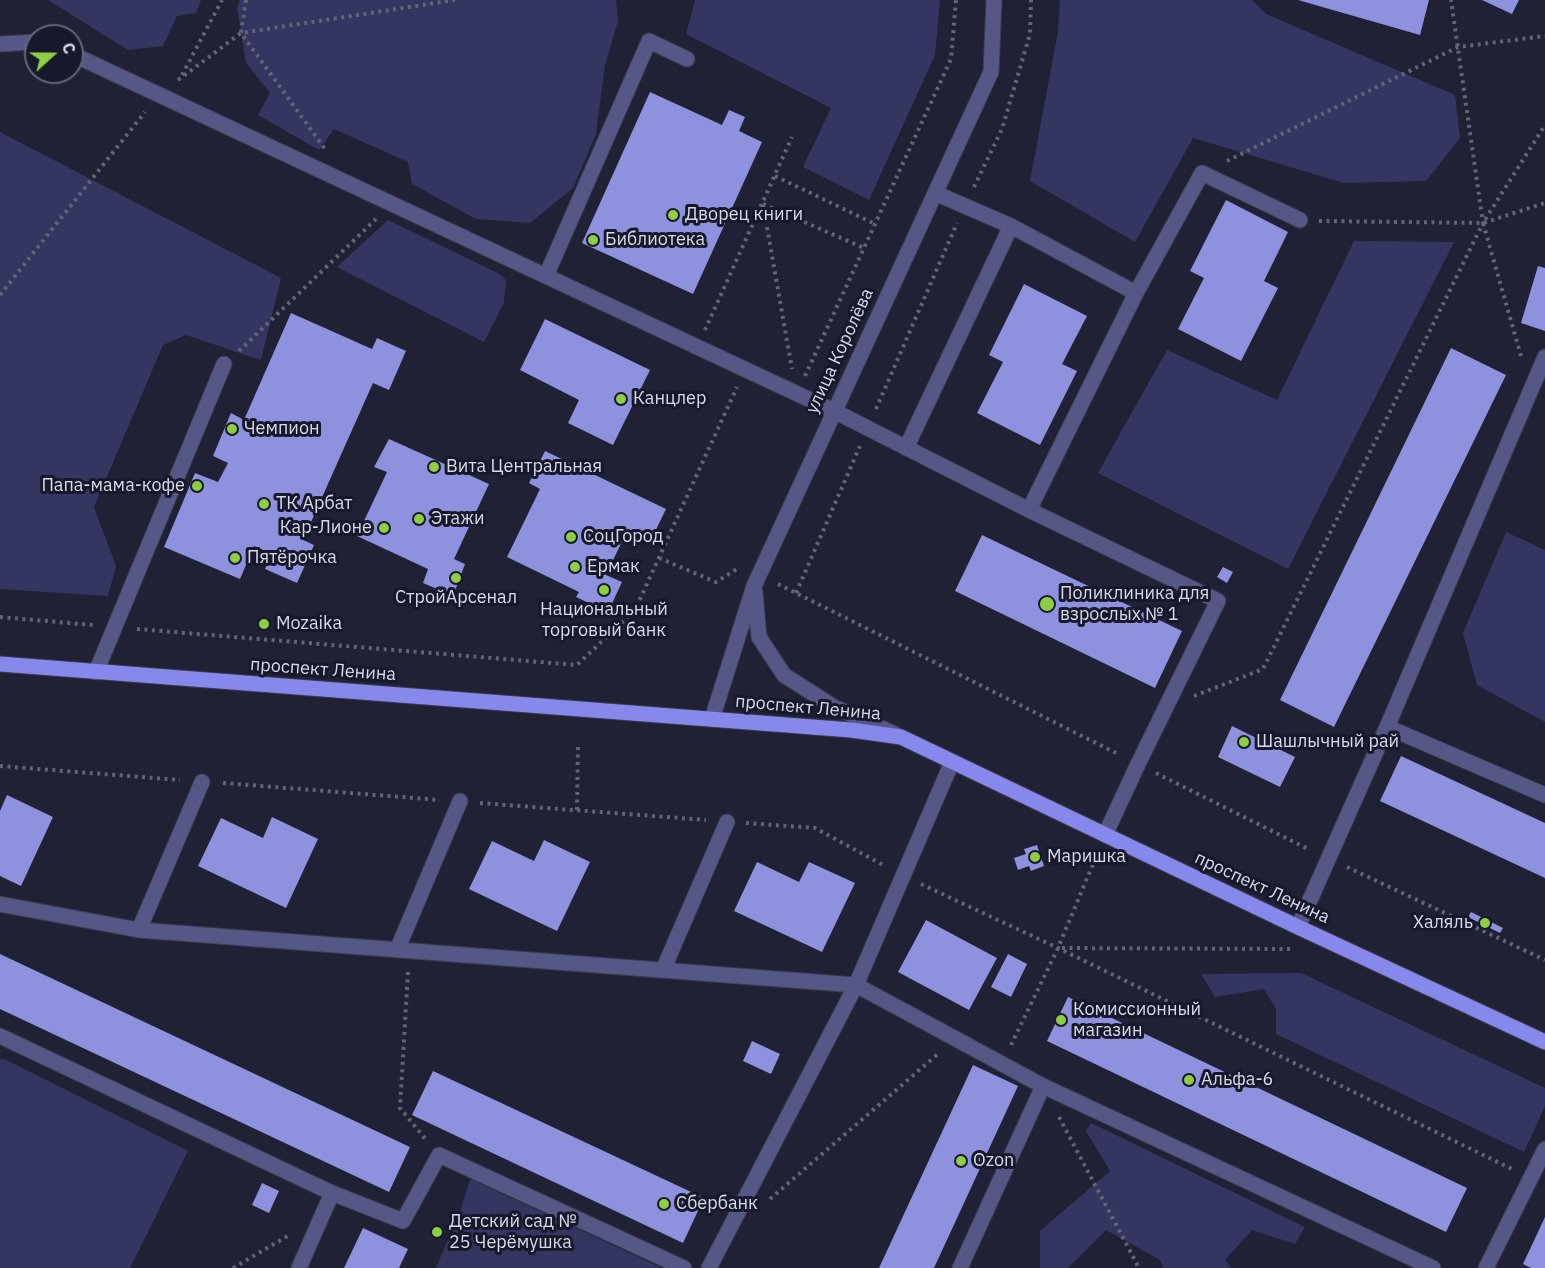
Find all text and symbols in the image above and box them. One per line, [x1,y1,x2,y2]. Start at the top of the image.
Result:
north arrow [24,24,84,84]
text: С [58,40,80,57]
place label: Дворец книги [685,204,803,226]
marker: Дворец книги [666,208,680,222]
place label: Библиотека [605,229,705,251]
marker: Библиотека [586,233,600,247]
street label: улица Королёва [802,285,878,417]
place label: Канцлер [633,388,706,410]
marker: Канцлер [614,392,628,406]
place label: Чемпион [244,418,320,440]
marker: Чемпион [225,422,239,436]
place label: Вита Центральная [446,456,602,478]
marker: Вита Центральная [427,460,441,474]
place label: Папа-мама-кофе [41,475,185,497]
marker: Папа-мама-кофе [190,479,204,493]
place label: ТК Арбат [276,493,352,515]
marker: ТК Арбат [257,497,271,511]
place label: Этажи [431,508,485,530]
marker: Этажи [412,512,426,526]
place label: Кар-Лионе [280,517,372,539]
marker: Кар-Лионе [377,521,391,535]
place label: СоцГород [583,526,664,548]
marker: СоцГород [564,530,578,544]
place label: Пятёрочка [247,547,337,569]
marker: Пятёрочка [228,551,242,565]
place label: Ермак [587,556,640,578]
marker: Ермак [568,560,582,574]
marker: СтройАрсенал [449,571,463,585]
marker: Национальный торговый банк [597,583,611,597]
place label: Поликлиника для взрослых № 1 [1060,583,1209,626]
place label: СтройАрсенал [395,587,517,609]
marker: Поликлиника для взрослых № 1 [1038,595,1056,613]
place label: Национальный торговый банк [540,599,668,642]
place label: Mozaika [276,613,342,635]
marker: Mozaika [257,617,271,631]
street label: проспект Ленина [249,654,397,686]
street label: проспект Ленина [734,691,882,725]
place label: Шашлычный рай [1256,731,1399,753]
marker: Шашлычный рай [1237,735,1251,749]
place label: Маришка [1047,846,1126,868]
street label: проспект Ленина [1191,847,1333,929]
marker: Маришка [1028,850,1042,864]
place label: Халяль [1413,912,1473,934]
marker: Халяль [1478,916,1492,930]
place label: Комиссионный магазин [1073,999,1201,1042]
marker: Комиссионный магазин [1054,1013,1068,1027]
place label: Альфа-6 [1201,1069,1273,1091]
marker: Альфа-6 [1182,1073,1196,1087]
place label: Ozon [973,1150,1014,1172]
marker: Ozon [954,1154,968,1168]
place label: Сбербанк [676,1193,758,1215]
marker: Сбербанк [657,1197,671,1211]
place label: Детский сад № 25 Черёмушка [449,1211,577,1254]
marker: Детский сад № 25 Черёмушка [430,1225,444,1239]

